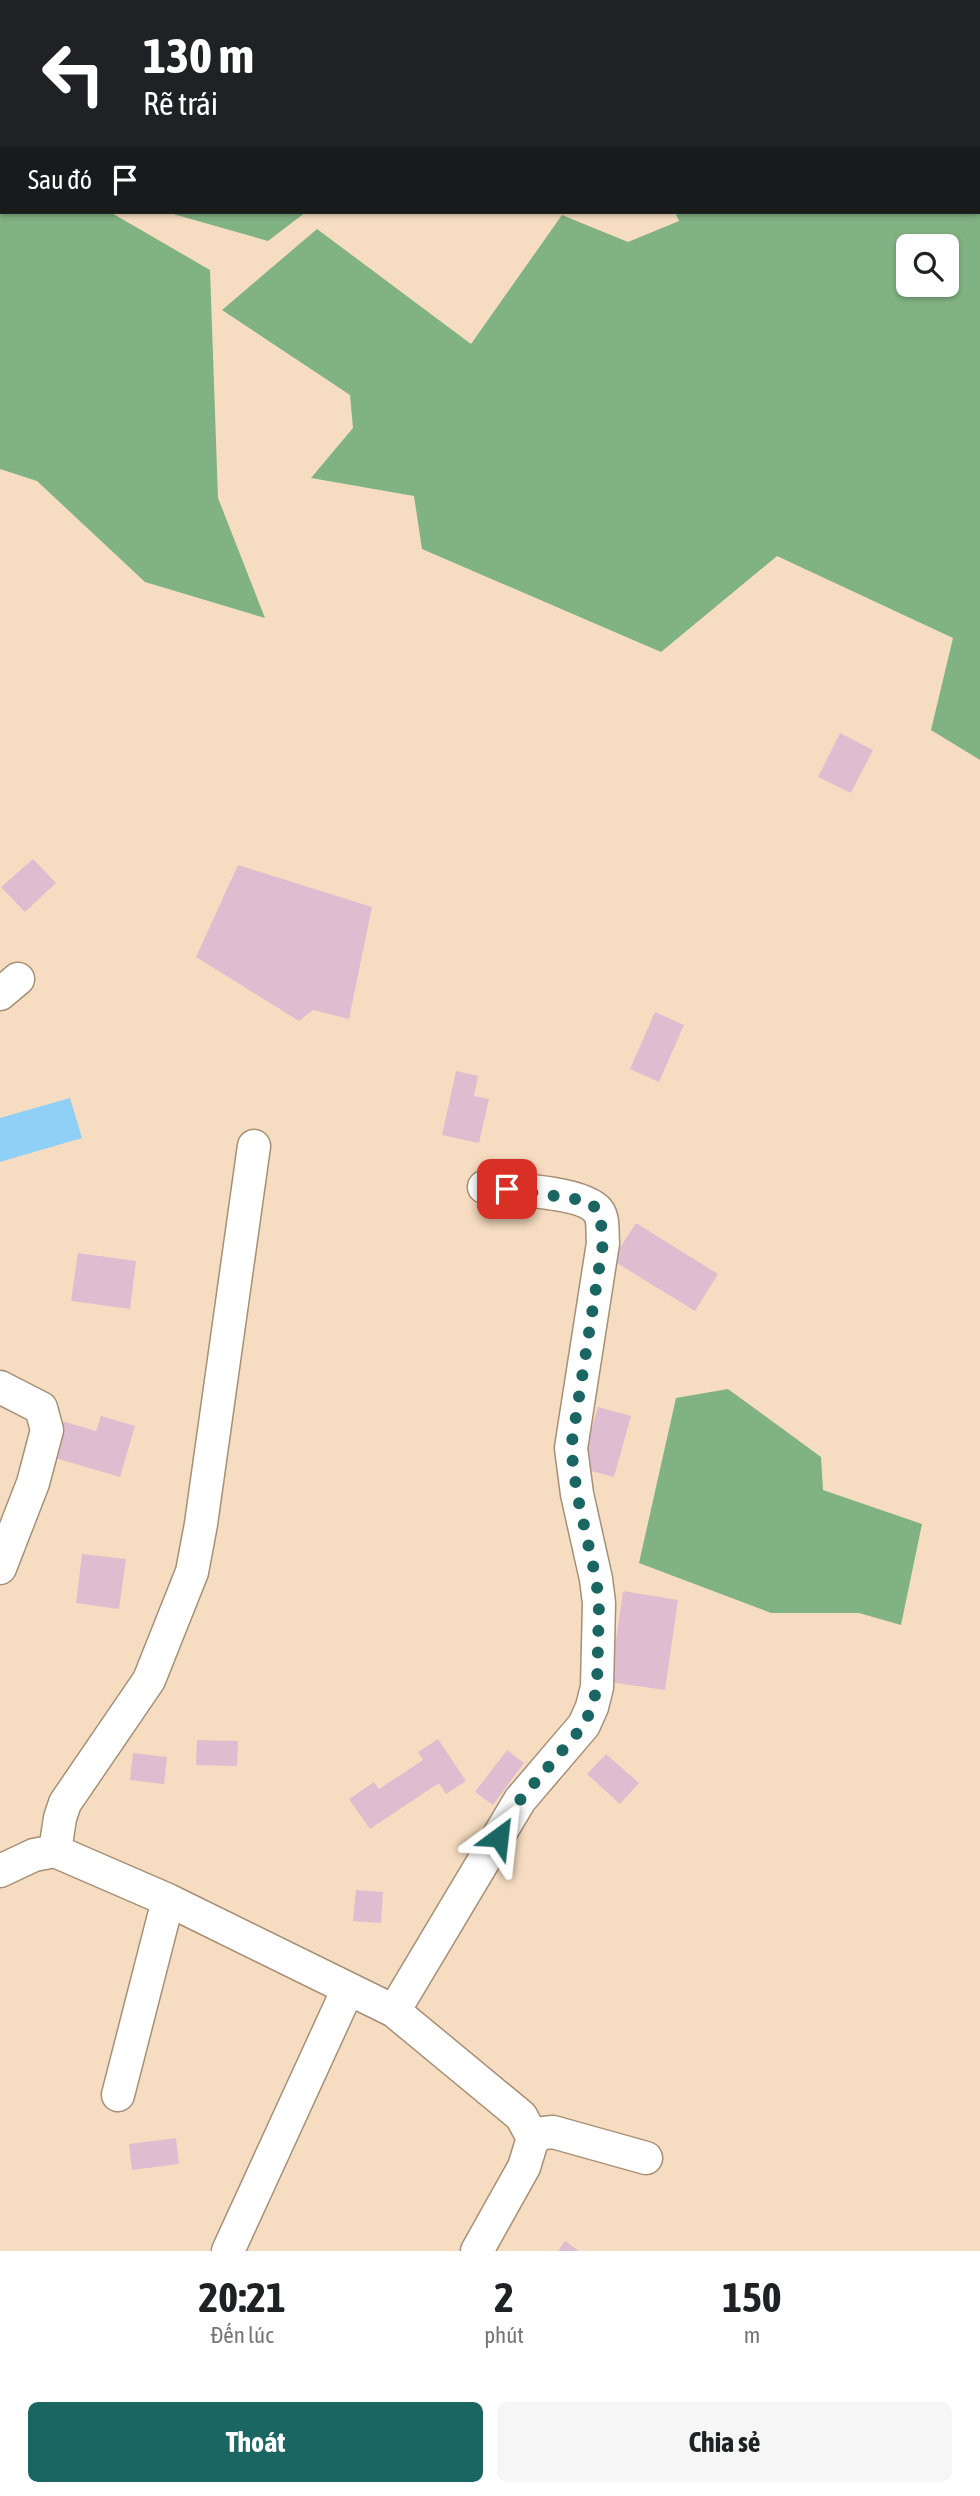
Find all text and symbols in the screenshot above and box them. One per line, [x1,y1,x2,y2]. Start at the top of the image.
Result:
text: 130 m [143,27,254,83]
icon: left [28,28,119,119]
text: Rẽ trái [143,85,218,122]
icon: arrive [106,161,144,199]
text: Sau đó [28,165,92,195]
map controls [896,234,959,297]
button: search [896,234,959,297]
pin [477,1159,537,1219]
icon: arrive [488,1170,526,1208]
position arrow [462,1800,536,1874]
text: 20:21 [198,2273,286,2321]
text: 2 [494,2273,514,2321]
text: 150 [722,2273,782,2321]
text: Đến lúc [210,2322,274,2348]
text: phút [484,2322,524,2348]
text: m [744,2322,760,2348]
button: Thoát [28,2402,483,2482]
button: Chia sẻ [497,2402,952,2482]

